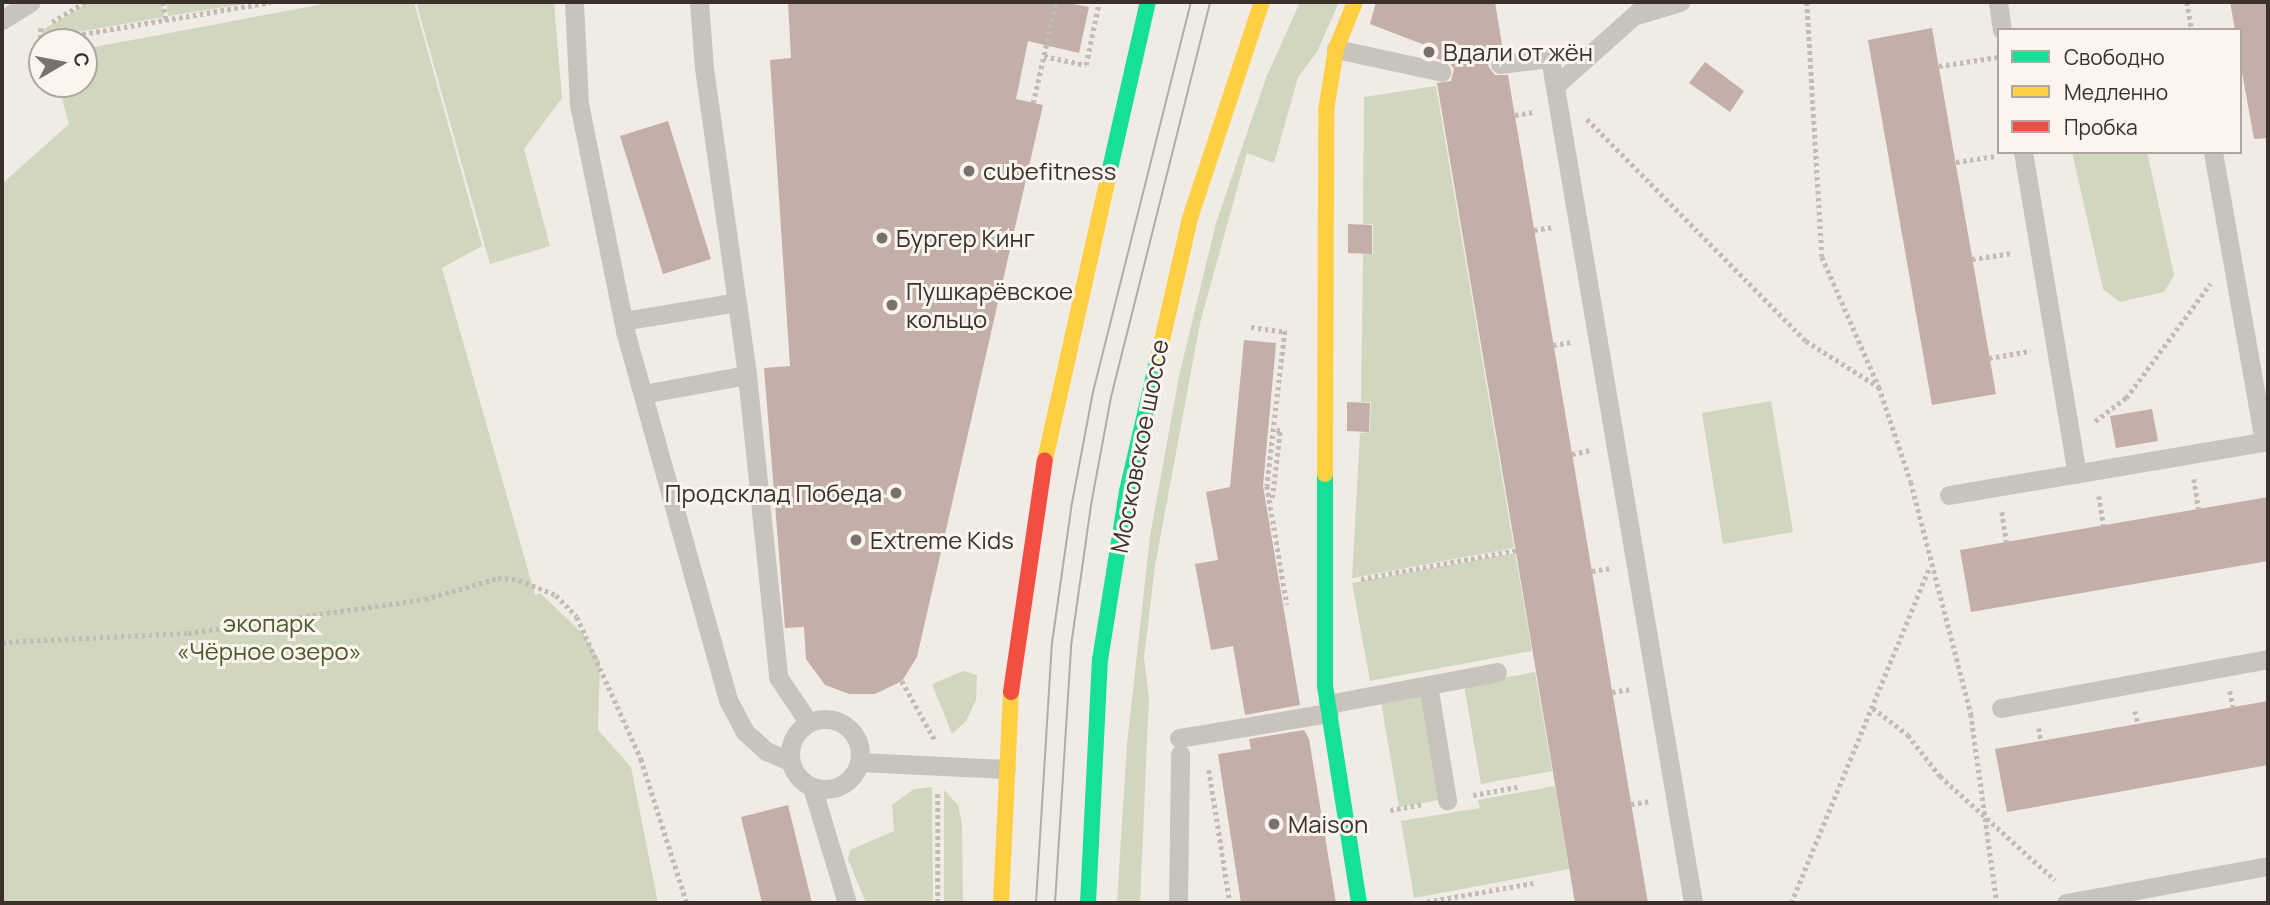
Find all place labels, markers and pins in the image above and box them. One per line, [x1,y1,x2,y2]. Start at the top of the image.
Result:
place label: Вдали от жён [1443,38,1593,66]
marker: Вдали от жён [1421,44,1437,60]
place label: cubefitness [983,157,1116,185]
marker: cubefitness [961,163,977,179]
place label: Бургер Кинг [896,224,1035,252]
marker: Бургер Кинг [874,230,890,246]
place label: Пушкарёвское кольцо [906,277,1073,333]
marker: Пушкарёвское кольцо [884,297,900,313]
place label: Продсклад Победа [665,479,882,507]
marker: Продсклад Победа [888,485,904,501]
place label: Extreme Kids [870,526,1014,554]
marker: Extreme Kids [848,532,864,548]
place label: Maison [1288,810,1368,838]
marker: Maison [1266,816,1282,832]

